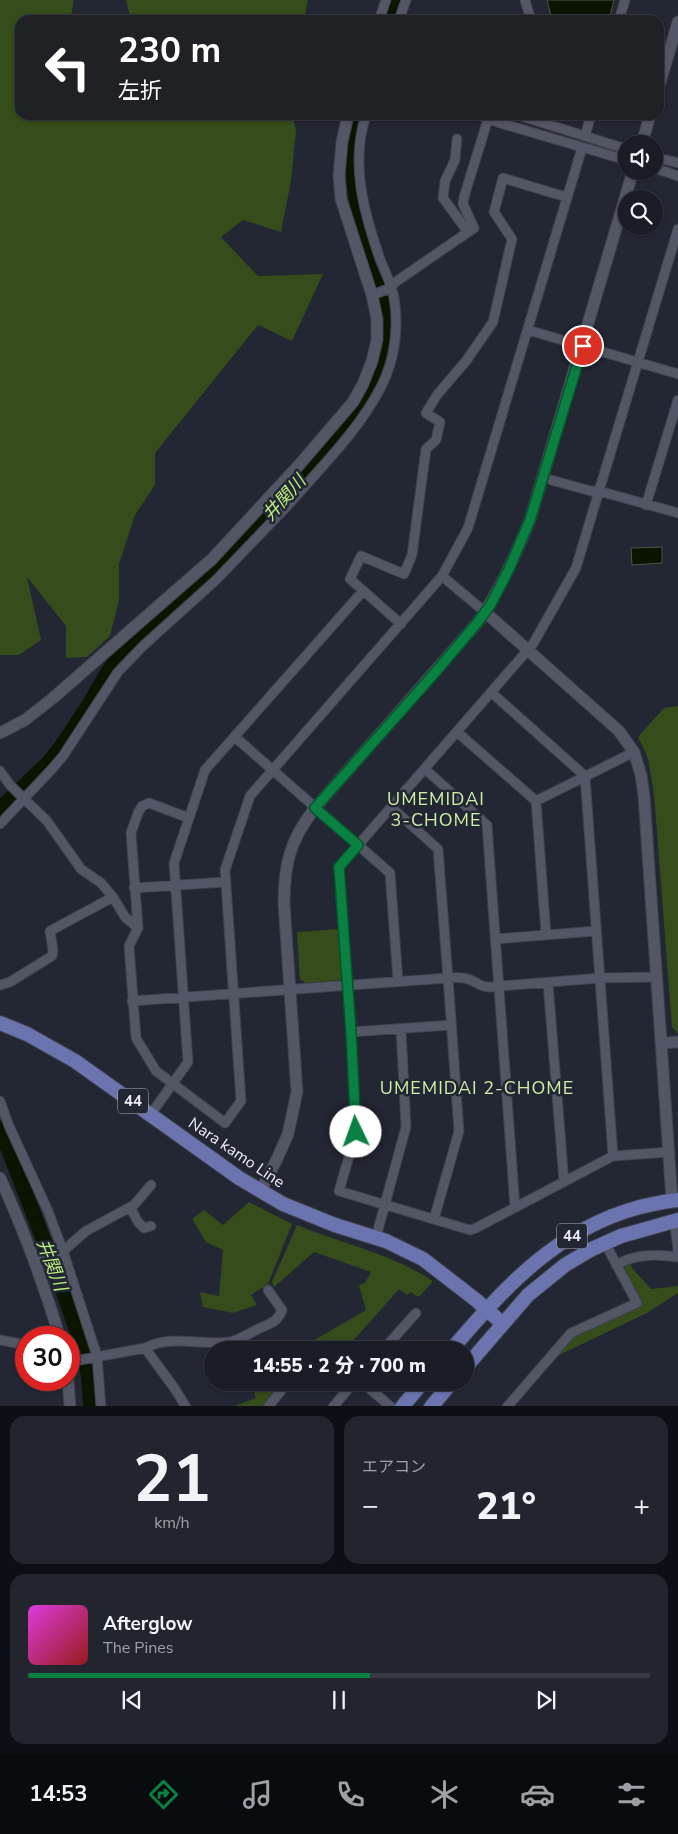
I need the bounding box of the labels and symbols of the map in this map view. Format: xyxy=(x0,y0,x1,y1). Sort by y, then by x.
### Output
pin xyxy=(562,325,604,367)
water label: 井関川 xyxy=(257,468,312,526)
district label: UMEMIDAI 3-CHOME xyxy=(387,787,485,832)
district label: UMEMIDAI 2-CHOME xyxy=(380,1076,574,1100)
road number: 44 xyxy=(118,1088,148,1114)
position arrow xyxy=(329,1105,381,1157)
street label: Nara kamo Line xyxy=(184,1112,289,1193)
road number: 44 xyxy=(557,1224,587,1248)
water label: 井関川 xyxy=(31,1235,74,1296)
speed limit sign: 30 xyxy=(15,1326,80,1391)

